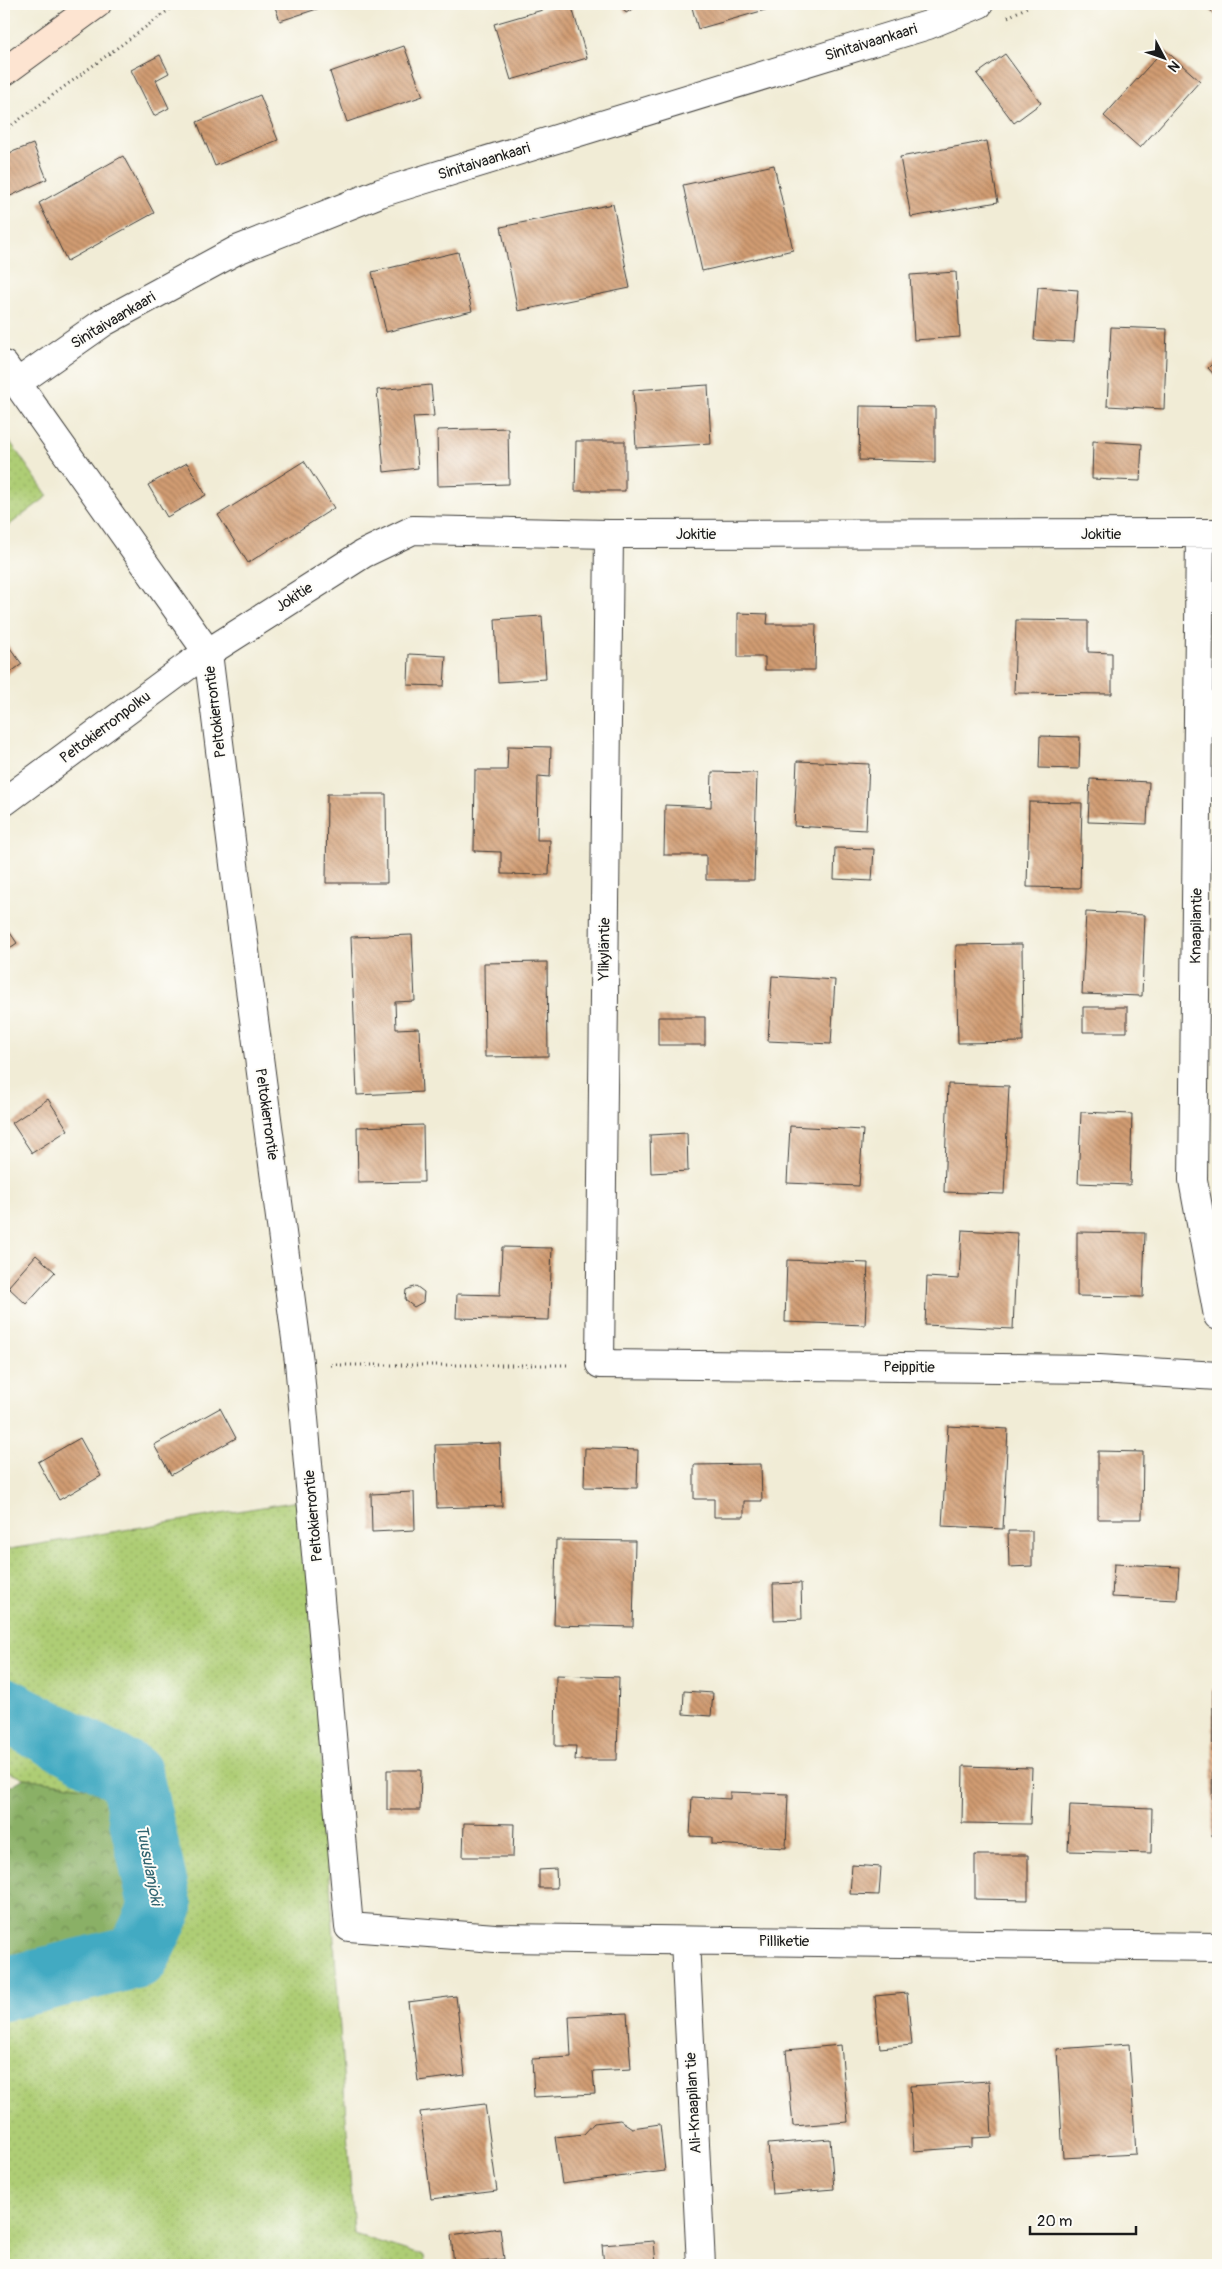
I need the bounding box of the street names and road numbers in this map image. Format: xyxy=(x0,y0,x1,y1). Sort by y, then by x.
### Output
street label: Sinitaivaankaari xyxy=(823,19,920,66)
street label: Sinitaivaankaari xyxy=(436,138,533,185)
street label: Sinitaivaankaari xyxy=(67,288,159,353)
street label: Jokitie xyxy=(676,525,717,544)
street label: Jokitie xyxy=(1081,525,1122,544)
street label: Jokitie xyxy=(272,578,317,616)
street label: Peltokierrontie xyxy=(200,664,231,759)
street label: Peltokierronpolku xyxy=(56,687,155,768)
street label: Knaapilantie xyxy=(1186,887,1207,964)
street label: Ylikyläntie xyxy=(594,917,615,982)
street label: Peltokierrontie xyxy=(251,1067,282,1162)
street label: Peippitie xyxy=(883,1358,935,1377)
street label: Peltokierrontie xyxy=(300,1468,327,1563)
street label: Pilliketie xyxy=(759,1932,810,1951)
street label: Ali-Knaapilan tie xyxy=(681,2051,706,2154)

